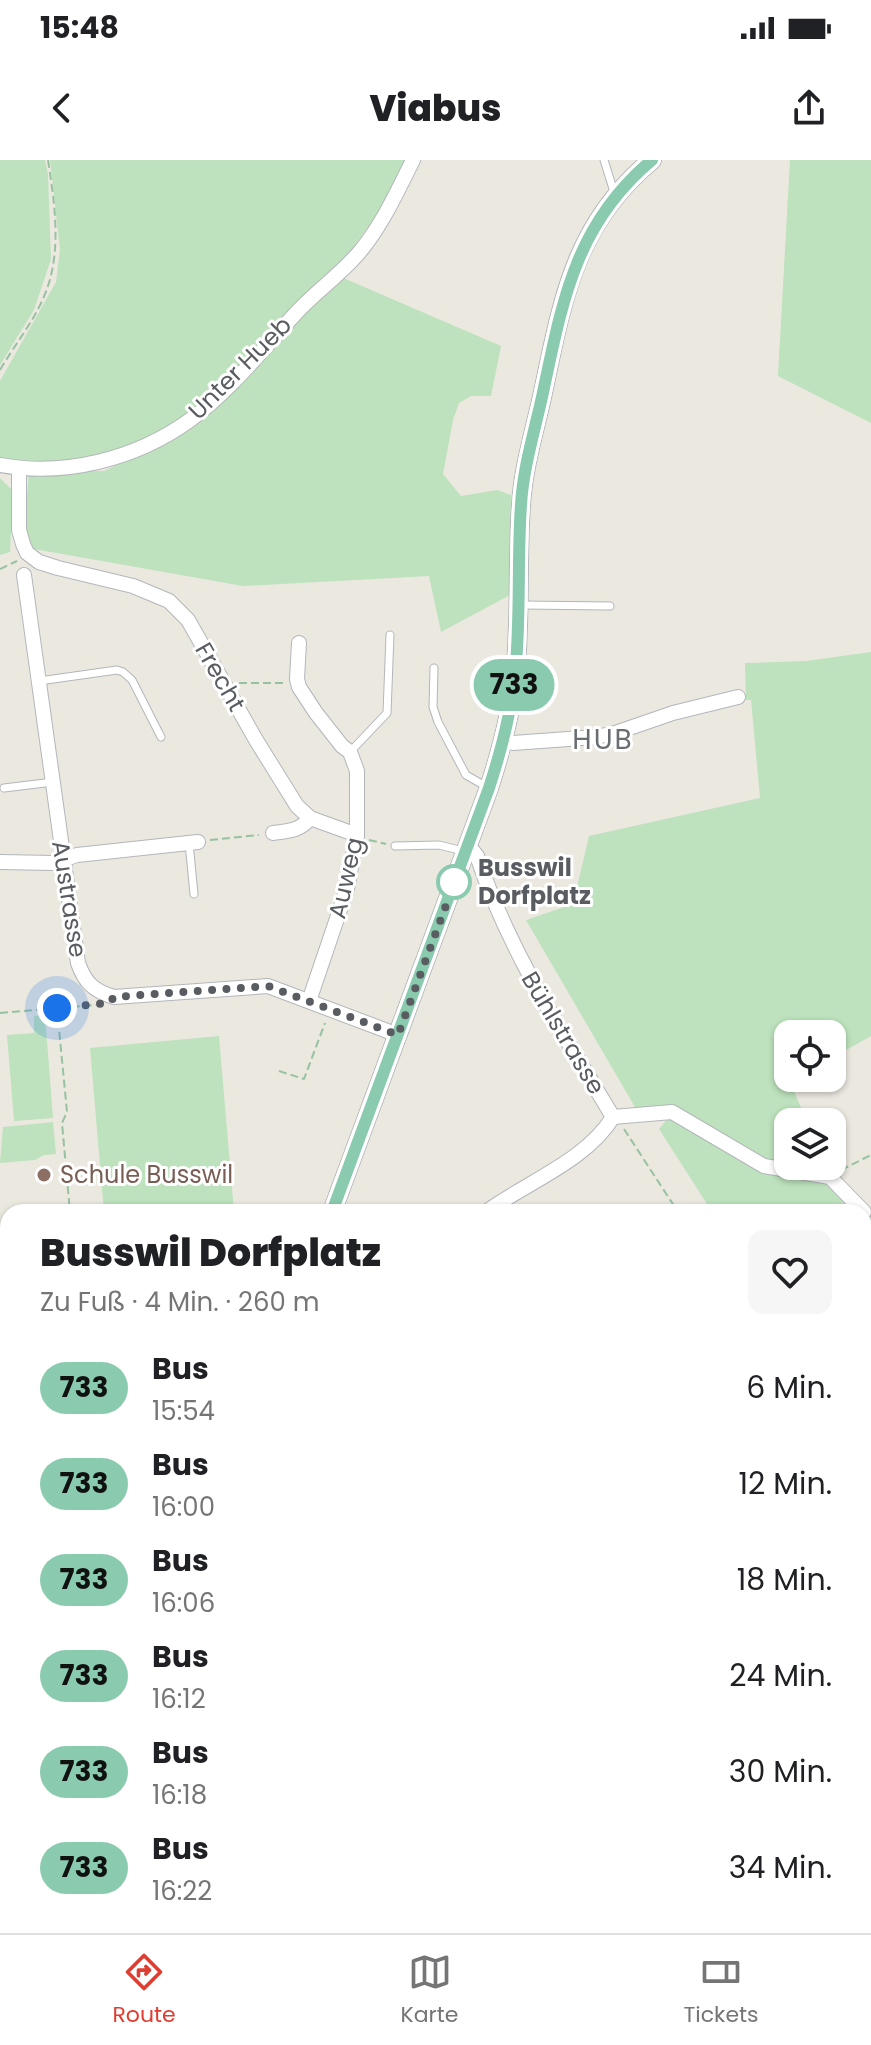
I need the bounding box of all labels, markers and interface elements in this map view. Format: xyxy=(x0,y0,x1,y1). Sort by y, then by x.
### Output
text: 15:48 xyxy=(40,6,119,49)
text: Viabus xyxy=(369,83,502,134)
icon: back xyxy=(40,86,84,130)
icon: share xyxy=(787,86,831,130)
street label: Unter Hueb xyxy=(181,309,299,427)
street label: Frecht xyxy=(187,636,253,717)
line badge: 733 xyxy=(468,659,560,711)
text: 733 xyxy=(490,665,538,704)
district label: HUB xyxy=(572,720,634,759)
street label: Auweg xyxy=(320,834,371,922)
street label: Austrasse xyxy=(44,838,95,960)
place label: Busswil Dorfplatz xyxy=(478,851,591,912)
marker: Busswil Dorfplatz xyxy=(437,865,471,899)
street label: Bühlstrasse xyxy=(514,965,613,1100)
your location xyxy=(37,988,77,1028)
map controls xyxy=(774,1020,846,1180)
button: locate xyxy=(774,1020,846,1092)
button: layers xyxy=(774,1108,846,1180)
place label: Schule Busswil xyxy=(60,1158,233,1191)
marker: Schule Busswil xyxy=(35,1166,53,1184)
text: Busswil Dorfplatz xyxy=(40,1226,381,1279)
button: heart xyxy=(748,1230,832,1314)
text: Zu Fuß · 4 Min. · 260 m xyxy=(40,1284,320,1320)
text: Bus xyxy=(152,1347,209,1390)
text: 6 Min. xyxy=(746,1366,832,1409)
text: 733 xyxy=(60,1368,108,1407)
text: 15:54 xyxy=(152,1393,215,1429)
text: Bus xyxy=(152,1443,209,1486)
text: 12 Min. xyxy=(738,1462,832,1505)
text: 733 xyxy=(60,1464,108,1503)
text: 16:00 xyxy=(152,1489,215,1525)
text: Bus xyxy=(152,1539,209,1582)
text: 18 Min. xyxy=(737,1558,832,1601)
text: 733 xyxy=(60,1560,108,1599)
text: 16:06 xyxy=(152,1585,215,1621)
text: Bus xyxy=(152,1635,209,1678)
text: 24 Min. xyxy=(729,1654,832,1697)
text: 733 xyxy=(60,1656,108,1695)
text: 16:12 xyxy=(152,1681,206,1717)
text: Bus xyxy=(152,1731,209,1774)
text: 30 Min. xyxy=(729,1750,832,1793)
text: 733 xyxy=(60,1752,108,1791)
text: 16:18 xyxy=(152,1777,207,1813)
text: Bus xyxy=(152,1827,209,1870)
text: 34 Min. xyxy=(729,1846,832,1889)
text: 733 xyxy=(60,1848,108,1887)
text: 16:22 xyxy=(152,1873,212,1909)
tab: Route xyxy=(112,1950,176,2031)
tab: Karte xyxy=(401,1950,458,2031)
tab: Tickets xyxy=(683,1950,759,2031)

